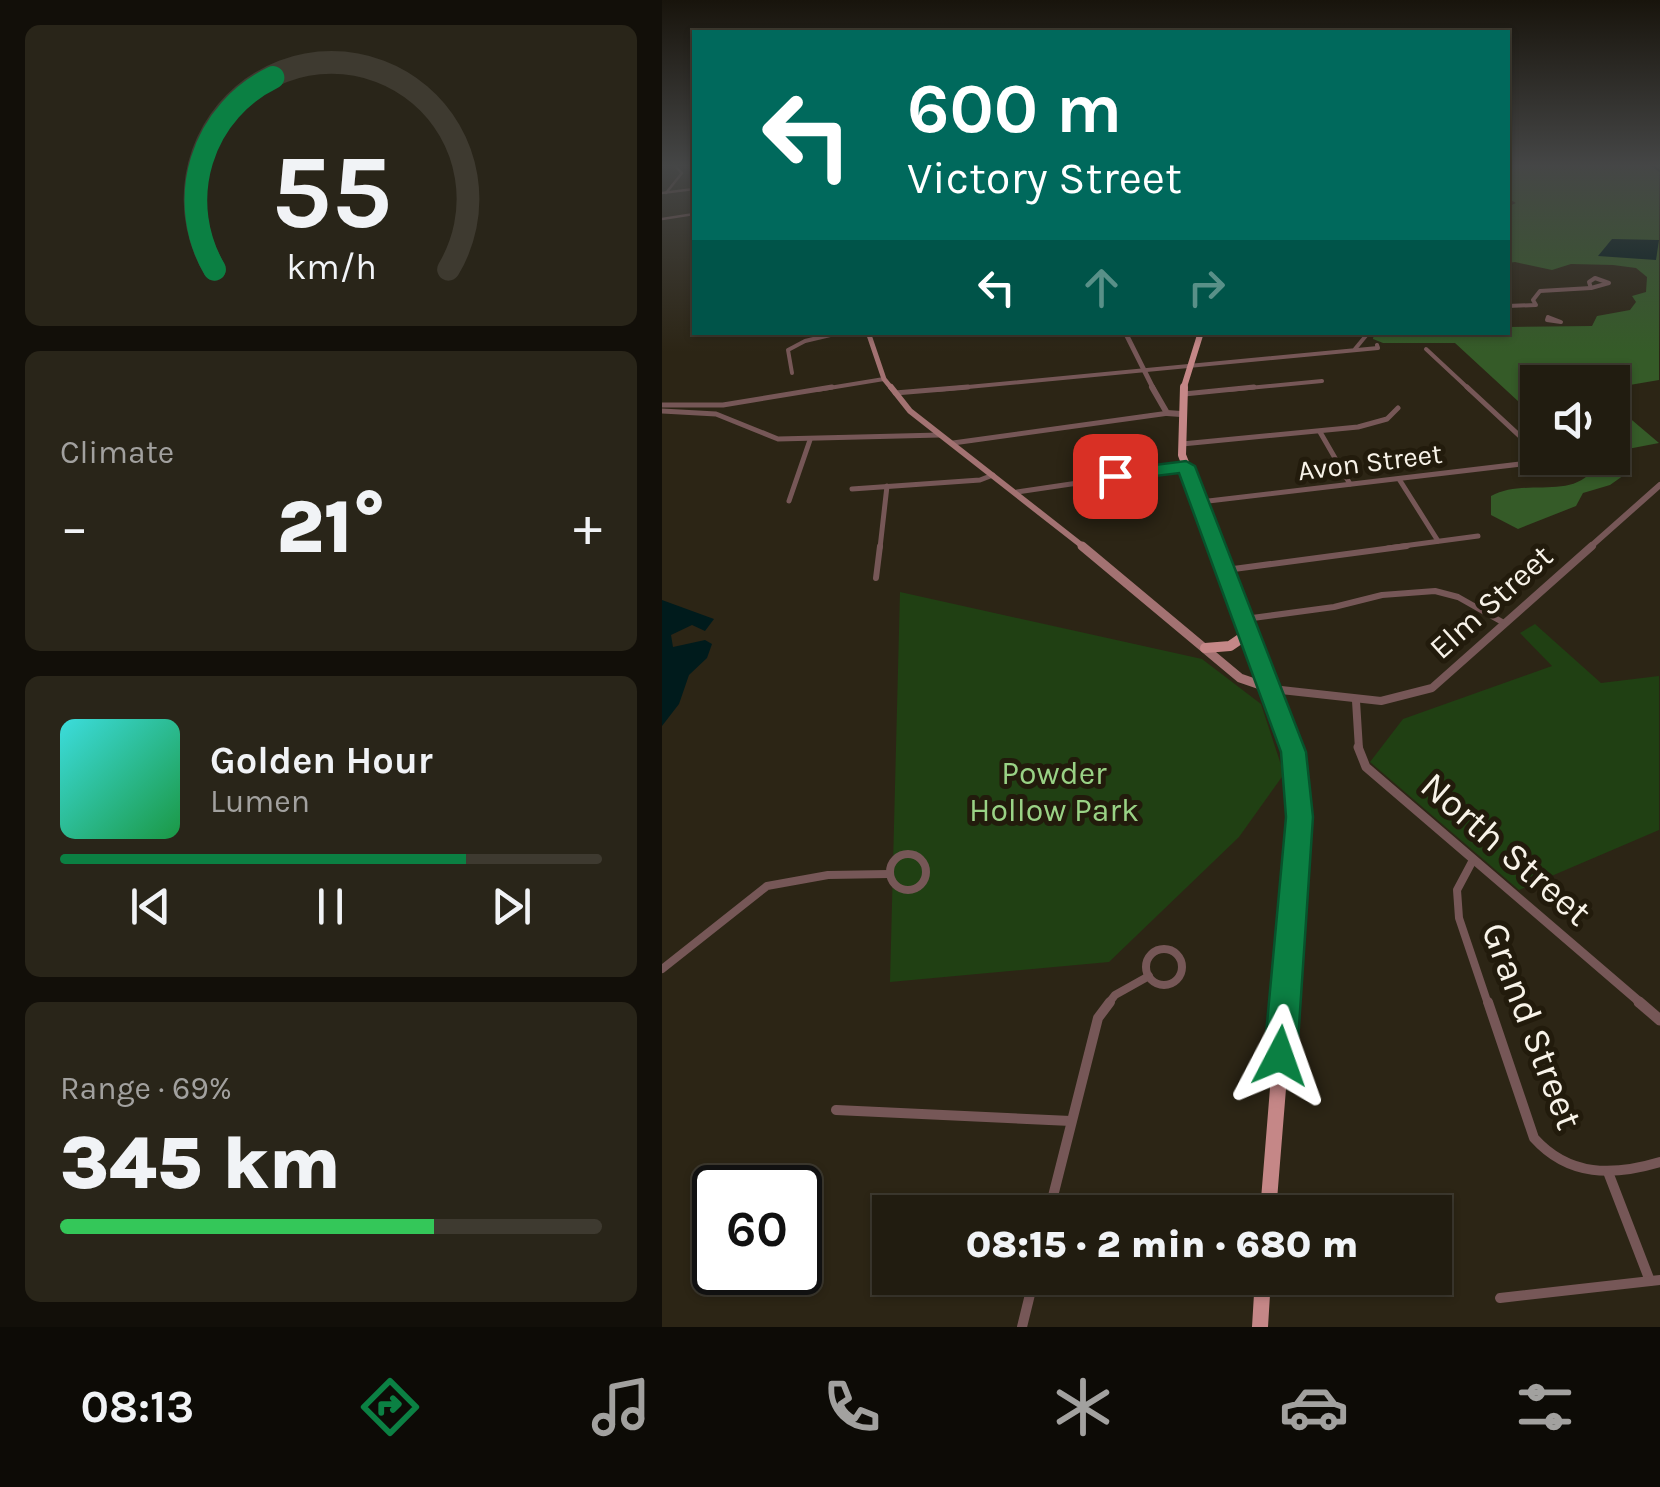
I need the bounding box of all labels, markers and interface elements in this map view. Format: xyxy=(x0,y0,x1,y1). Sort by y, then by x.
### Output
text: 600 m xyxy=(907,68,1122,150)
icon: left xyxy=(742,70,872,200)
text: 55 xyxy=(270,132,392,253)
text: Victory Street xyxy=(907,152,1182,204)
text: km/h xyxy=(286,246,376,288)
icon: left xyxy=(969,260,1024,315)
icon: ahead xyxy=(1074,260,1129,315)
icon: right xyxy=(1179,260,1234,315)
map controls xyxy=(1520,365,1630,475)
button: sound xyxy=(1520,365,1630,475)
text: Climate xyxy=(60,434,174,471)
pin xyxy=(1073,434,1158,519)
street label: Avon Street xyxy=(1296,437,1444,487)
icon: arrive xyxy=(1088,449,1143,504)
text: 21° xyxy=(276,483,386,571)
text: − xyxy=(60,495,89,559)
text: + xyxy=(573,495,602,559)
street label: Elm Street xyxy=(1422,537,1560,667)
text: Golden Hour xyxy=(210,738,433,783)
park label: Powder Hollow Park xyxy=(969,755,1139,829)
street label: North Street xyxy=(1412,763,1600,935)
text: Lumen xyxy=(210,783,310,820)
icon: previous xyxy=(123,879,178,934)
icon: pause xyxy=(303,879,358,934)
icon: next xyxy=(484,879,539,934)
street label: Grand Street xyxy=(1472,916,1592,1136)
position arrow xyxy=(1228,1004,1332,1108)
text: Range · 69% xyxy=(60,1070,232,1107)
text: 345 km xyxy=(60,1119,341,1207)
speed limit sign: 60 xyxy=(692,1165,822,1295)
text: 08:15 · 2 min · 680 m xyxy=(966,1222,1358,1267)
icon: directions xyxy=(355,1372,425,1442)
icon: music xyxy=(586,1372,656,1442)
icon: phone xyxy=(817,1372,887,1442)
icon: climate xyxy=(1048,1372,1118,1442)
icon: car xyxy=(1279,1372,1349,1442)
icon: filters xyxy=(1510,1372,1580,1442)
text: 08:13 xyxy=(80,1381,194,1433)

